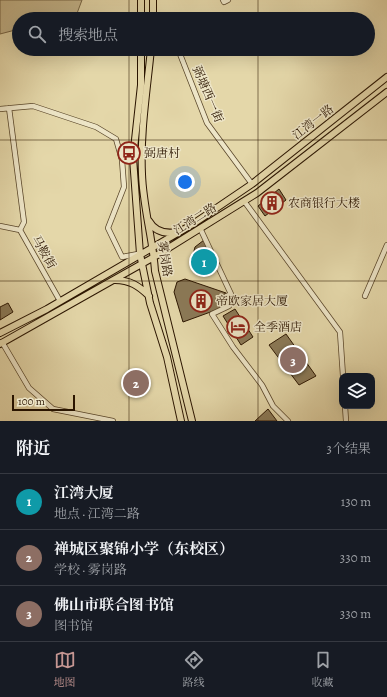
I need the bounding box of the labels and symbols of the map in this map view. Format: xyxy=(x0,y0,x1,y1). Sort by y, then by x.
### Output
street label: 弼塘西一街 xyxy=(189,63,227,126)
street label: 江湾一路 xyxy=(289,101,337,143)
bus stop icon: 弼唐村 xyxy=(116,140,142,166)
place label: 弼唐村 xyxy=(144,145,180,161)
your location xyxy=(175,172,195,192)
building icon: 农商银行大楼 xyxy=(259,190,285,216)
place label: 农商银行大楼 xyxy=(288,195,360,211)
street label: 江湾二路 xyxy=(170,199,220,239)
street label: 马鞍街 xyxy=(28,232,60,272)
street label: 雾岗路 xyxy=(154,240,176,278)
pin: 1 xyxy=(191,247,217,277)
building icon: 帝欧家居大厦 xyxy=(188,288,214,314)
place label: 帝欧家居大厦 xyxy=(216,293,288,309)
hotel icon: 全季酒店 xyxy=(225,314,251,340)
place label: 全季酒店 xyxy=(254,319,302,335)
pin: 3 xyxy=(280,345,306,375)
pin: 2 xyxy=(123,368,149,398)
scale bar xyxy=(12,393,75,412)

